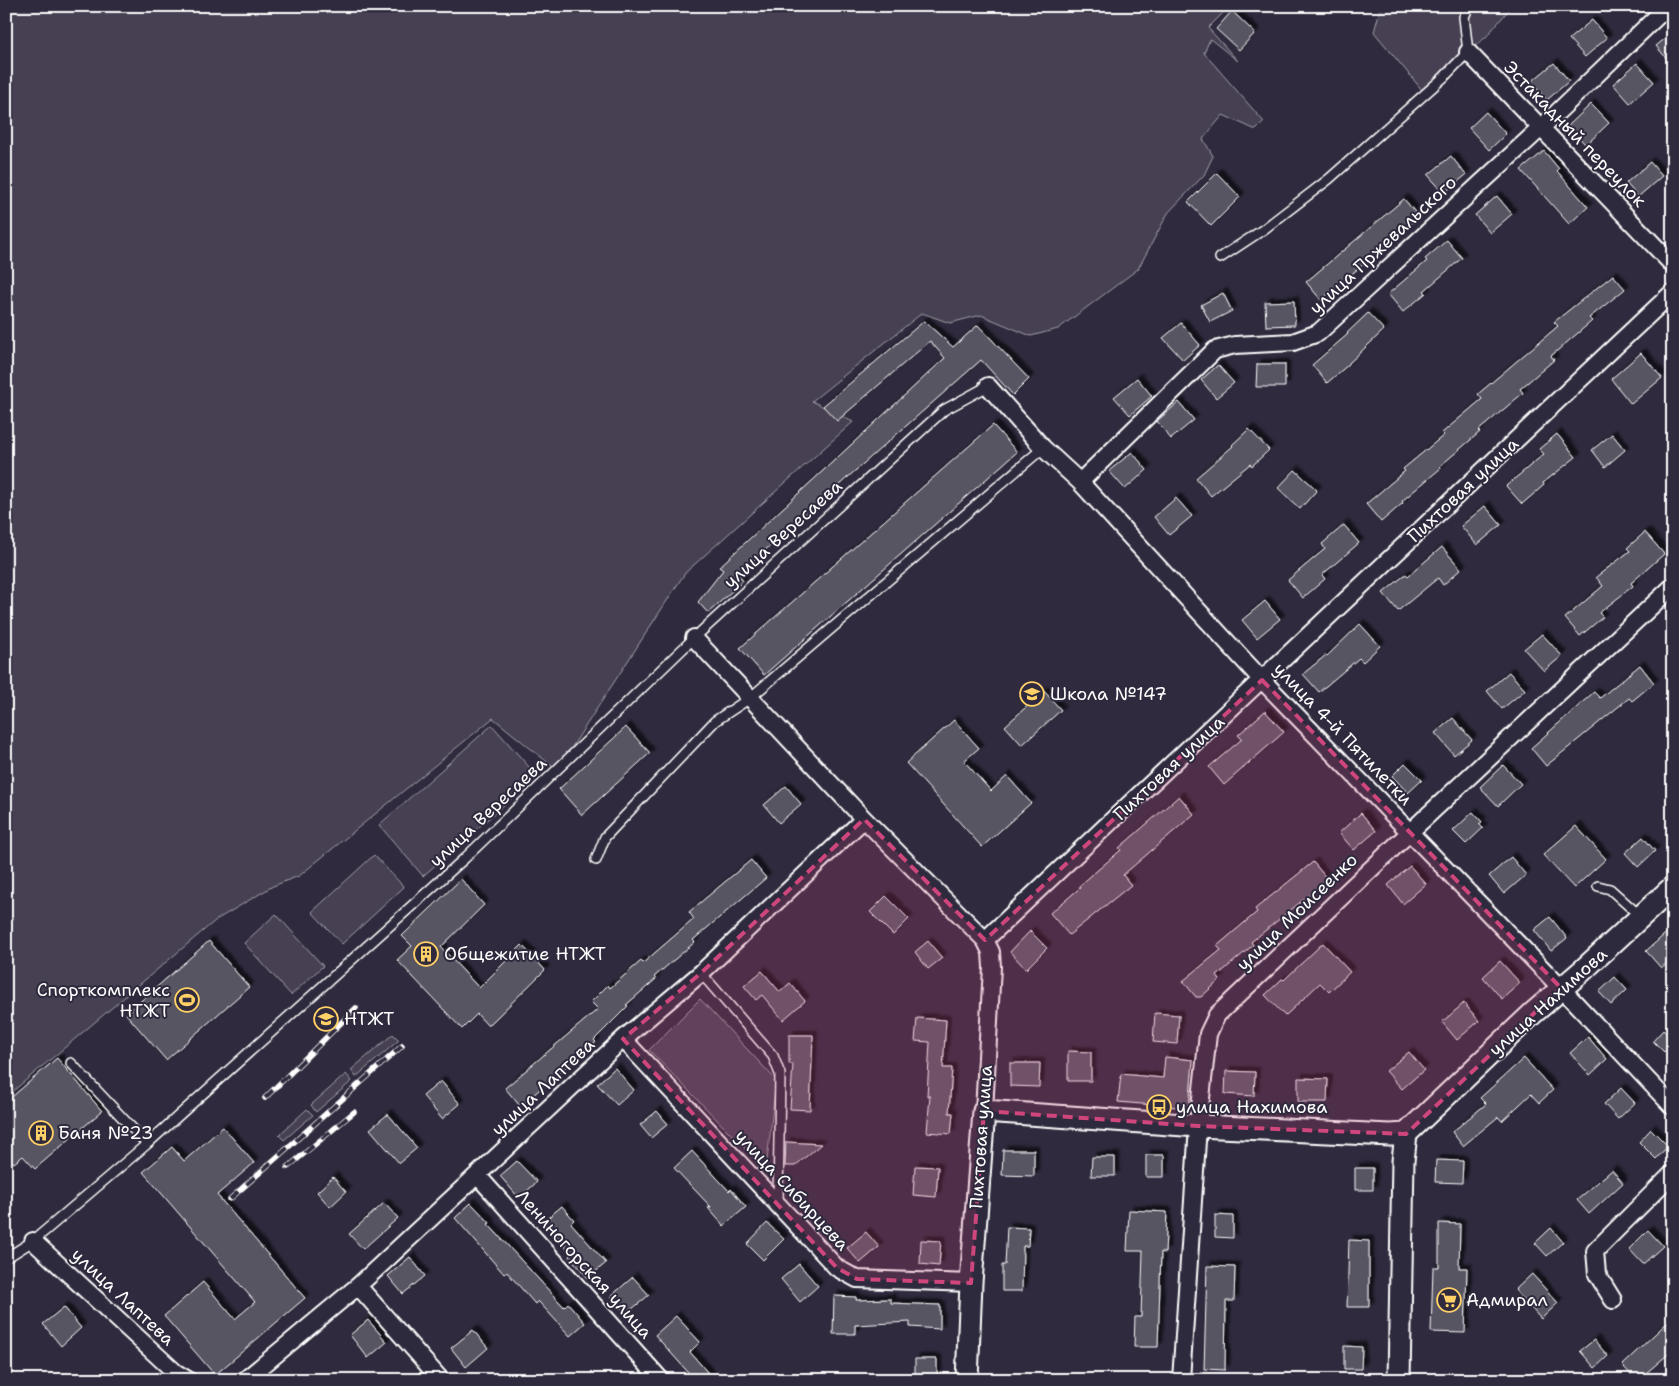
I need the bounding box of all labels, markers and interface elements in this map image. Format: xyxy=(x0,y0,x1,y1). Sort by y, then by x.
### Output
street label: Эстакадный переулок xyxy=(1499,56,1652,213)
street label: улица Пржевальского xyxy=(1304,170,1462,320)
street label: Пихтовая улица xyxy=(1402,432,1524,548)
street label: улица Вересаева xyxy=(719,474,847,594)
street label: улица 4-й Пятилетки xyxy=(1268,657,1418,811)
school or university icon: Школа №147 xyxy=(1019,681,1045,707)
place label: Школа №147 xyxy=(1050,682,1167,706)
street label: Пихтовая улица xyxy=(1108,710,1230,826)
street label: улица Вересаева xyxy=(424,751,552,873)
street label: улица Моисеенко xyxy=(1231,848,1363,976)
building icon: Общежитие НТЖТ xyxy=(413,941,439,967)
place label: Общежитие НТЖТ xyxy=(444,942,606,966)
street label: улица Нахимова xyxy=(1484,942,1612,1062)
place label: Спорткомплекс НТЖТ xyxy=(37,978,170,1023)
sports icon: Спорткомплекс НТЖТ xyxy=(174,987,200,1013)
school or university icon: НТЖТ xyxy=(313,1006,339,1032)
place label: НТЖТ xyxy=(344,1007,394,1031)
street label: улица Лаптева xyxy=(486,1033,600,1141)
street label: Пихтовая улица xyxy=(964,1064,998,1210)
bus stop icon: улица Нахимова xyxy=(1146,1094,1172,1120)
place label: улица Нахимова xyxy=(1176,1095,1327,1119)
building icon: Баня №23 xyxy=(28,1120,54,1146)
place label: Баня №23 xyxy=(58,1121,153,1145)
street label: улица Сибирцева xyxy=(730,1124,854,1256)
street label: Лениногорская улица xyxy=(510,1184,658,1344)
street label: улица Лаптева xyxy=(66,1243,180,1351)
supermarket icon: Адмирал xyxy=(1436,1287,1462,1313)
place label: Адмирал xyxy=(1466,1288,1548,1312)

